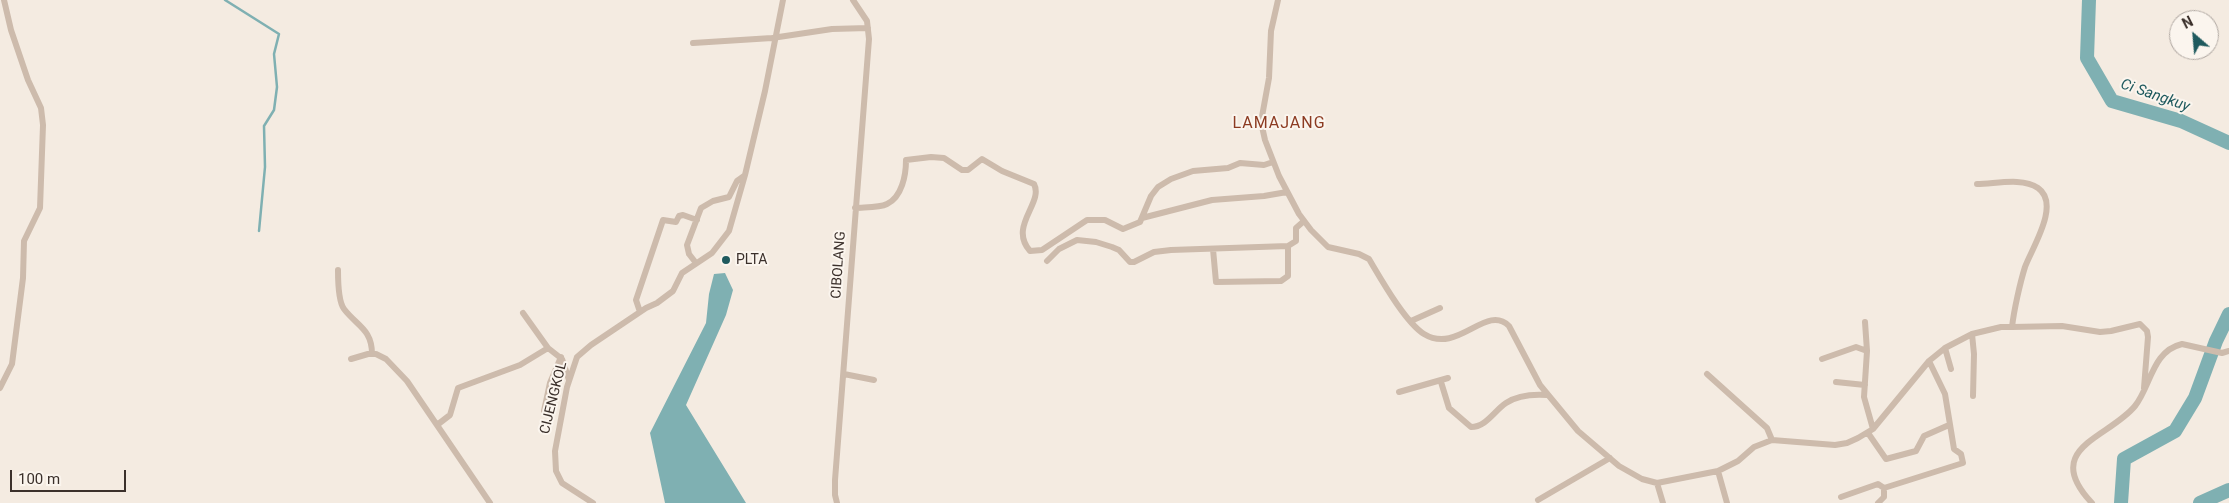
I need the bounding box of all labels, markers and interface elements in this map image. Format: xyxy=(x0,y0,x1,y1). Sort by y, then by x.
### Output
north arrow xyxy=(2169,10,2219,60)
text: N xyxy=(2180,13,2196,32)
water label: Ci Sangkuy xyxy=(2118,76,2192,116)
district label: LAMAJANG xyxy=(1231,114,1327,134)
street label: CIBOLANG xyxy=(828,231,850,299)
place label: PLTA xyxy=(736,252,767,268)
marker: PLTA xyxy=(720,254,732,266)
street label: CIJENGKOL xyxy=(537,360,571,436)
scale bar xyxy=(12,460,129,492)
text: 100 m xyxy=(18,470,60,488)

